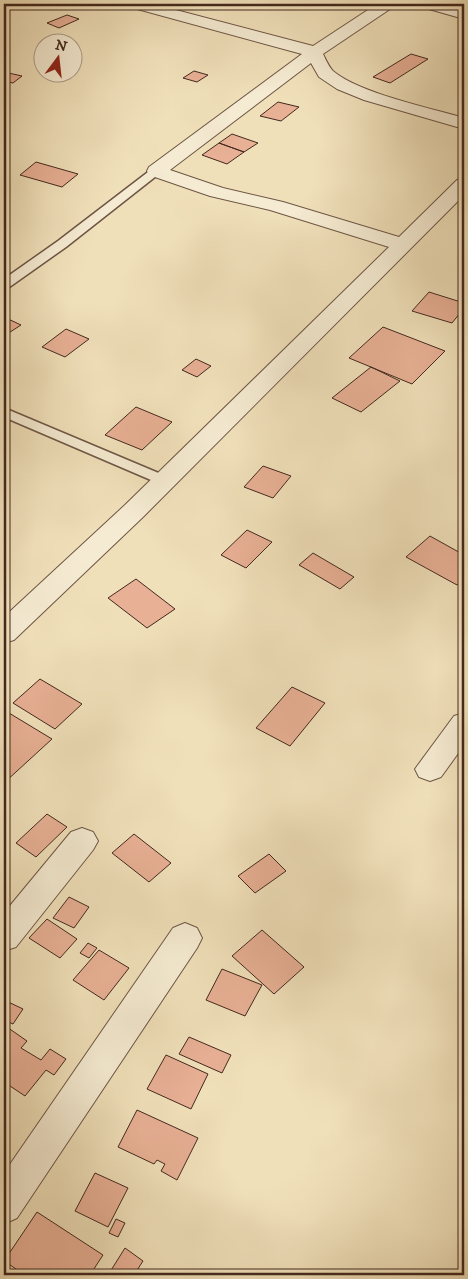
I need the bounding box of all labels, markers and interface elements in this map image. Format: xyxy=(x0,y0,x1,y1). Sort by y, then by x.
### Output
north arrow xyxy=(32,32,82,82)
text: N xyxy=(53,36,69,57)

